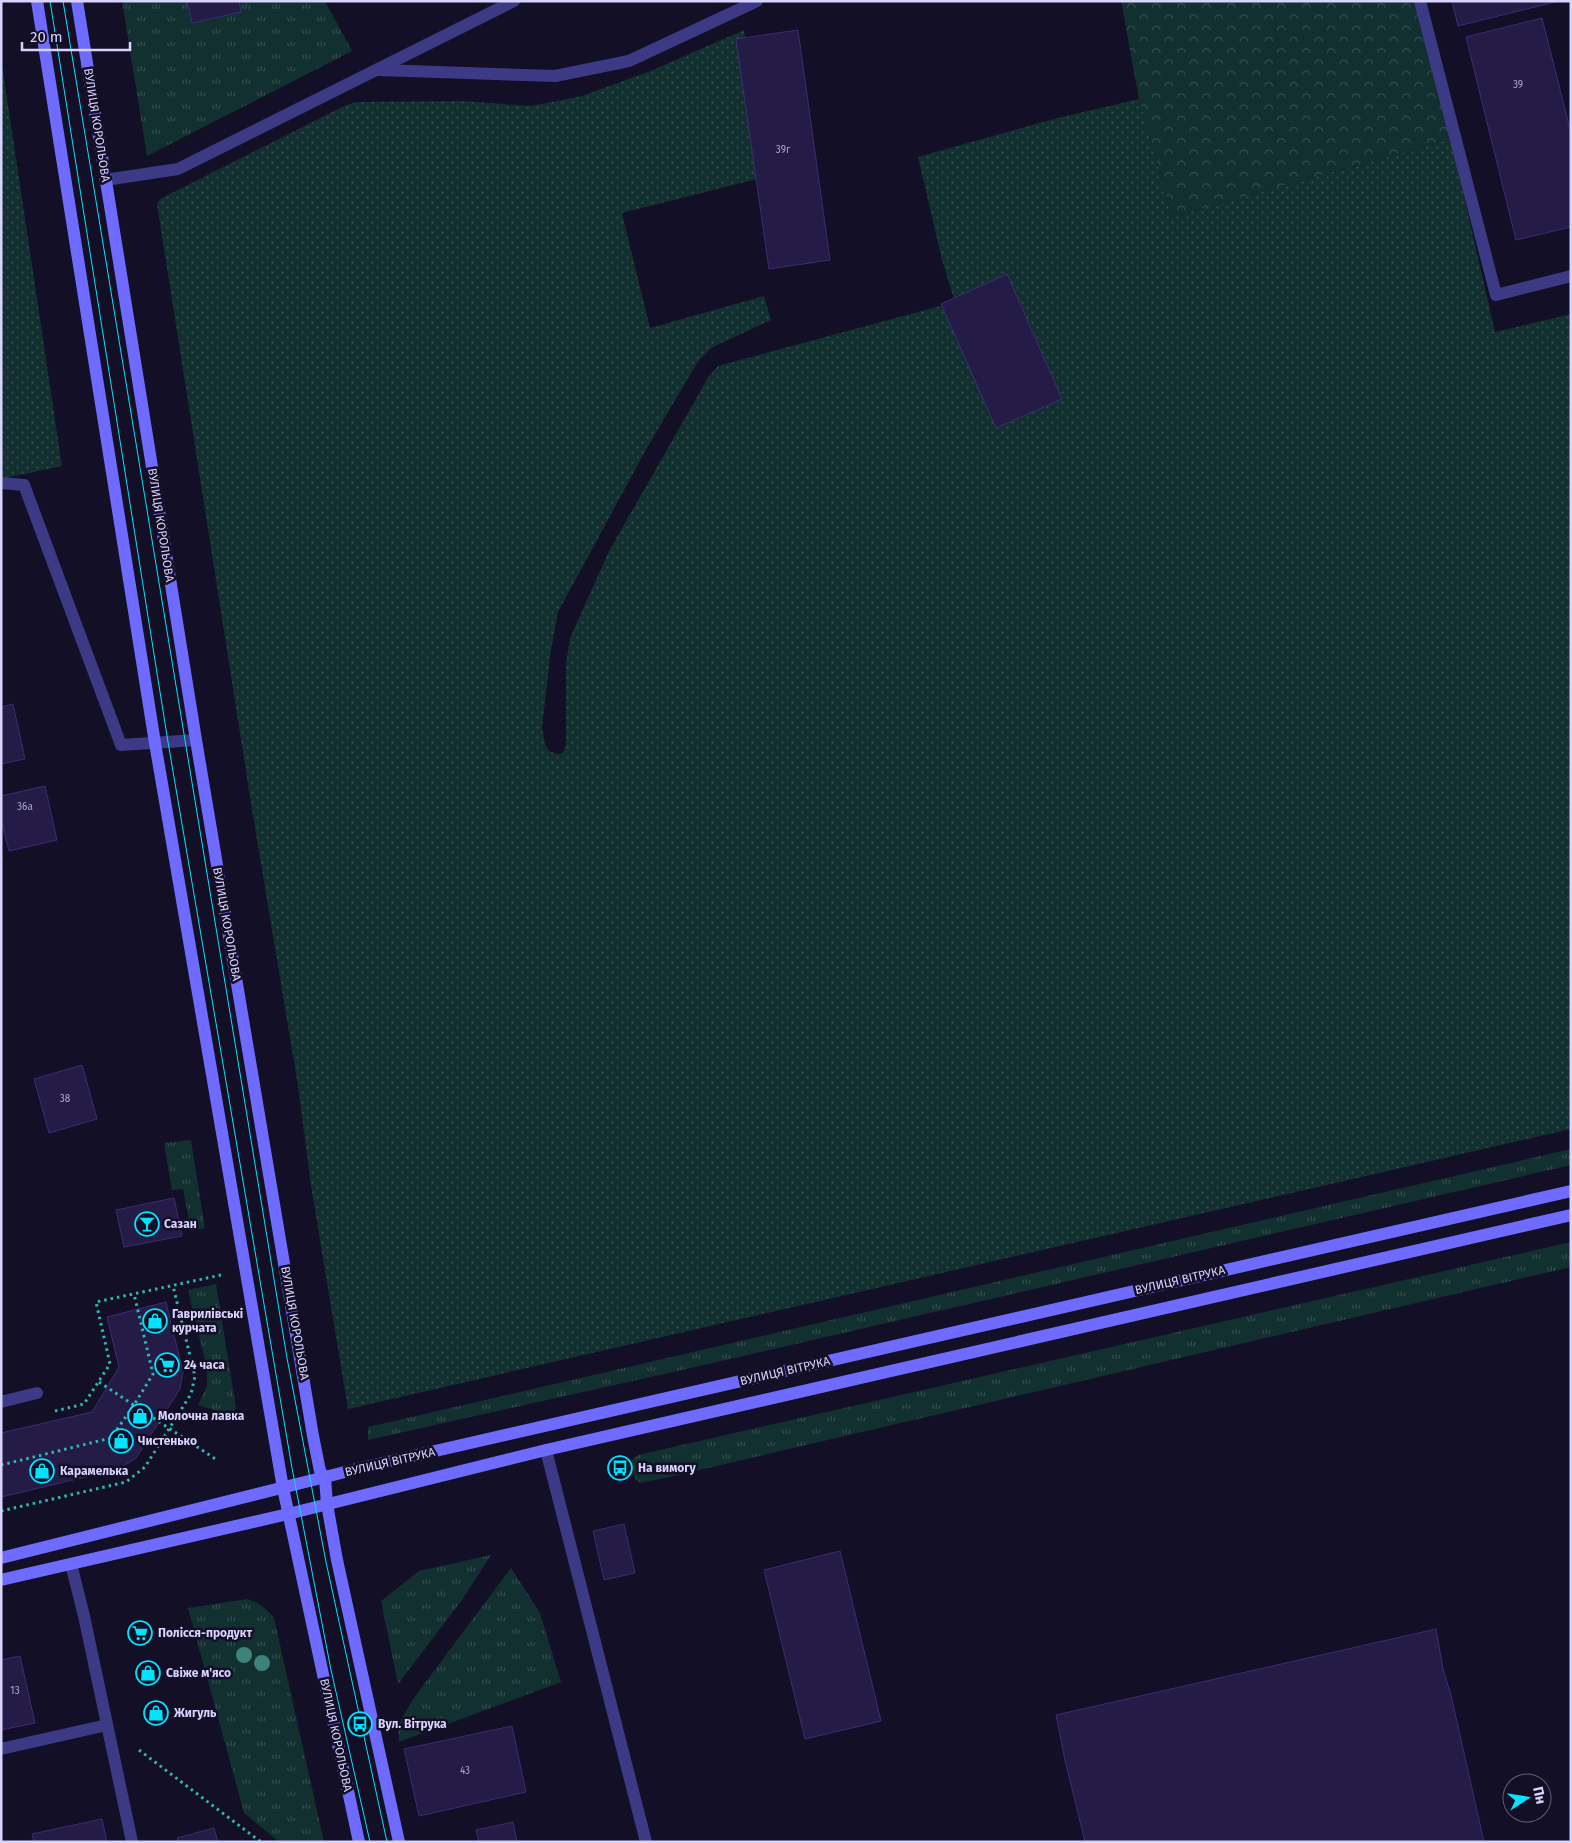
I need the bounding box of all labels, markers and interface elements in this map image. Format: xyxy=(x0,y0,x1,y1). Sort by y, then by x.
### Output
scale bar xyxy=(22,20,130,52)
text: 20 m xyxy=(30,28,63,46)
street label: ВУЛИЦЯ КОРОЛЬОВА xyxy=(81,67,113,183)
house number: 39 xyxy=(1513,79,1523,91)
house number: 39г xyxy=(776,144,791,156)
street label: ВУЛИЦЯ КОРОЛЬОВА xyxy=(145,467,177,583)
house number: 36а xyxy=(17,801,33,813)
street label: ВУЛИЦЯ КОРОЛЬОВА xyxy=(210,866,244,982)
house number: 38 xyxy=(60,1093,71,1105)
bar icon: Сазан xyxy=(134,1211,160,1237)
place label: Сазан xyxy=(164,1217,197,1231)
street label: ВУЛИЦЯ ВІТРУКА xyxy=(1134,1263,1226,1297)
street label: ВУЛИЦЯ КОРОЛЬОВА xyxy=(278,1265,312,1381)
place label: Гаврилівські курчата xyxy=(172,1307,243,1335)
shop icon: Гаврилівські курчата xyxy=(142,1308,168,1334)
supermarket icon: 24 часа xyxy=(154,1352,180,1378)
street label: ВУЛИЦЯ ВІТРУКА xyxy=(739,1354,831,1388)
place label: 24 часа xyxy=(184,1358,225,1372)
shop icon: Молочна лавка xyxy=(127,1403,153,1429)
place label: Молочна лавка xyxy=(158,1409,245,1423)
shop icon: Чистенько xyxy=(108,1428,134,1454)
place label: Чистенько xyxy=(138,1434,197,1448)
street label: ВУЛИЦЯ ВІТРУКА xyxy=(344,1445,436,1479)
bus stop icon: На вимогу xyxy=(607,1455,633,1481)
shop icon: Карамелька xyxy=(29,1458,55,1484)
place label: На вимогу xyxy=(638,1461,696,1475)
place label: Карамелька xyxy=(60,1464,129,1478)
supermarket icon: Полісся-продукт xyxy=(127,1620,153,1646)
place label: Полісся-продукт xyxy=(158,1626,252,1640)
shop icon: Свіже м'ясо xyxy=(135,1660,161,1686)
place label: Свіже м'ясо xyxy=(166,1666,231,1680)
street label: ВУЛИЦЯ КОРОЛЬОВА xyxy=(317,1677,355,1793)
house number: 13 xyxy=(10,1685,20,1697)
shop icon: Жигуль xyxy=(143,1700,169,1726)
place label: Жигуль xyxy=(173,1706,217,1720)
bus stop icon: Вул. Вітрука xyxy=(347,1711,373,1737)
place label: Вул. Вітрука xyxy=(378,1717,447,1731)
house number: 43 xyxy=(460,1765,470,1777)
north arrow xyxy=(1502,1773,1552,1823)
text: Пн xyxy=(1529,1785,1549,1806)

